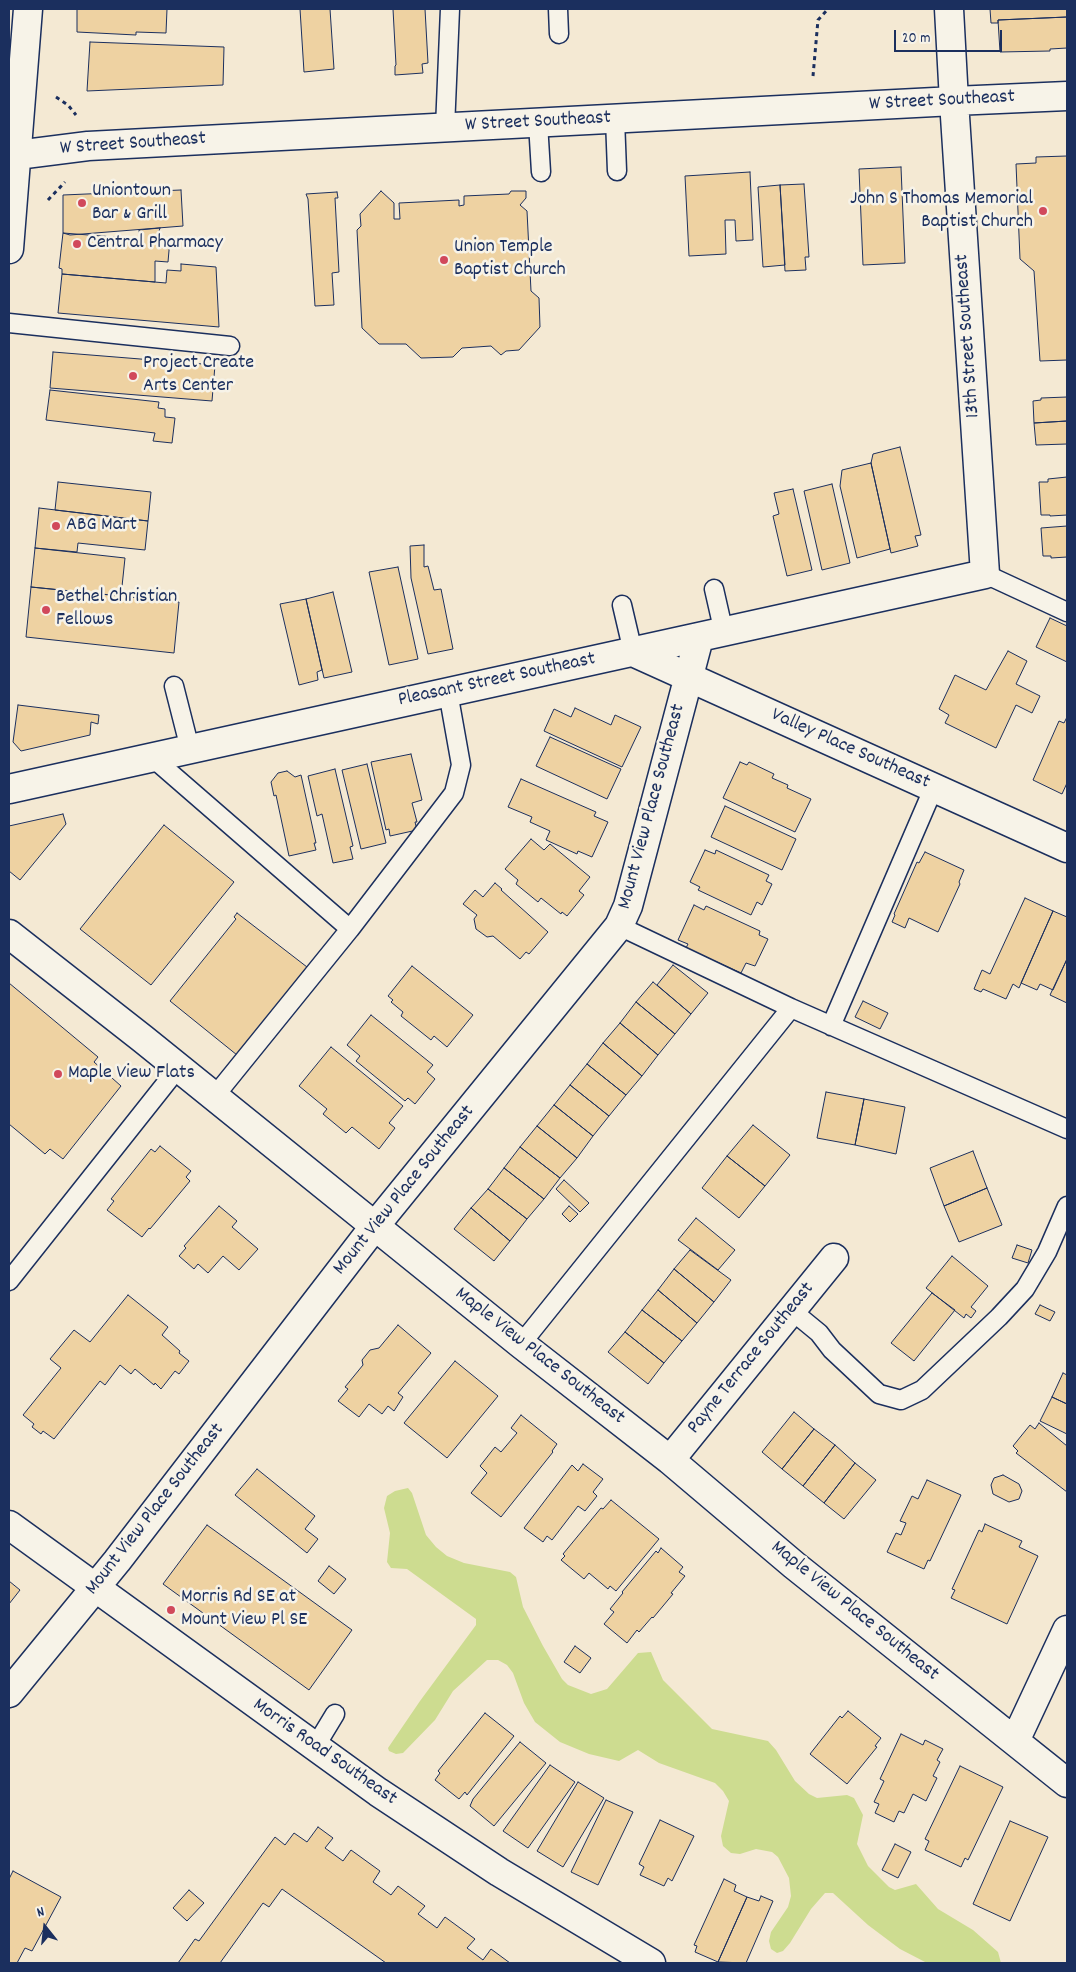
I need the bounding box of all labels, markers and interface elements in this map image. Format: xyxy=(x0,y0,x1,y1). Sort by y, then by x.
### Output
scale bar xyxy=(896,20,1004,52)
text: 20 m xyxy=(902,28,930,50)
street label: W Street Southeast xyxy=(868,86,1016,118)
street label: W Street Southeast xyxy=(464,107,612,139)
street label: W Street Southeast xyxy=(59,128,207,162)
place label: Uniontown Bar & Grill xyxy=(92,180,171,227)
place label: John S Thomas Memorial Baptist Church xyxy=(850,188,1033,235)
marker: Uniontown Bar & Grill xyxy=(76,197,88,209)
marker: John S Thomas Memorial Baptist Church xyxy=(1037,205,1049,217)
place label: Central Pharmacy xyxy=(87,232,223,256)
place label: Union Temple Baptist Church xyxy=(454,236,566,283)
marker: Central Pharmacy xyxy=(71,238,83,250)
street label: 13th Street Southeast xyxy=(951,253,987,419)
marker: Union Temple Baptist Church xyxy=(438,254,450,266)
place label: Project Create Arts Center xyxy=(143,352,254,399)
marker: Project Create Arts Center xyxy=(127,370,139,382)
place label: ABG Mart xyxy=(66,514,137,538)
marker: ABG Mart xyxy=(50,520,62,532)
place label: Bethel Christian Fellows xyxy=(56,586,177,633)
marker: Bethel Christian Fellows xyxy=(40,604,52,616)
street label: Pleasant Street Southeast xyxy=(396,648,598,714)
street label: Mount View Place Southeast xyxy=(614,702,692,912)
street label: Valley Place Southeast xyxy=(767,704,933,796)
place label: Maple View Flats xyxy=(68,1062,195,1086)
marker: Maple View Flats xyxy=(52,1068,64,1080)
street label: Mount View Place Southeast xyxy=(329,1101,481,1281)
street label: Payne Terrace Southeast xyxy=(683,1278,821,1440)
street label: Maple View Place Southeast xyxy=(449,1283,629,1431)
street label: Mount View Place Southeast xyxy=(81,1419,231,1601)
street label: Maple View Place Southeast xyxy=(765,1537,943,1687)
place label: Morris Rd SE at Mount View Pl SE xyxy=(181,1586,307,1633)
marker: Morris Rd SE at Mount View Pl SE xyxy=(165,1604,177,1616)
street label: Morris Road Southeast xyxy=(247,1694,401,1812)
north arrow xyxy=(20,1902,70,1952)
text: N xyxy=(35,1902,47,1923)

